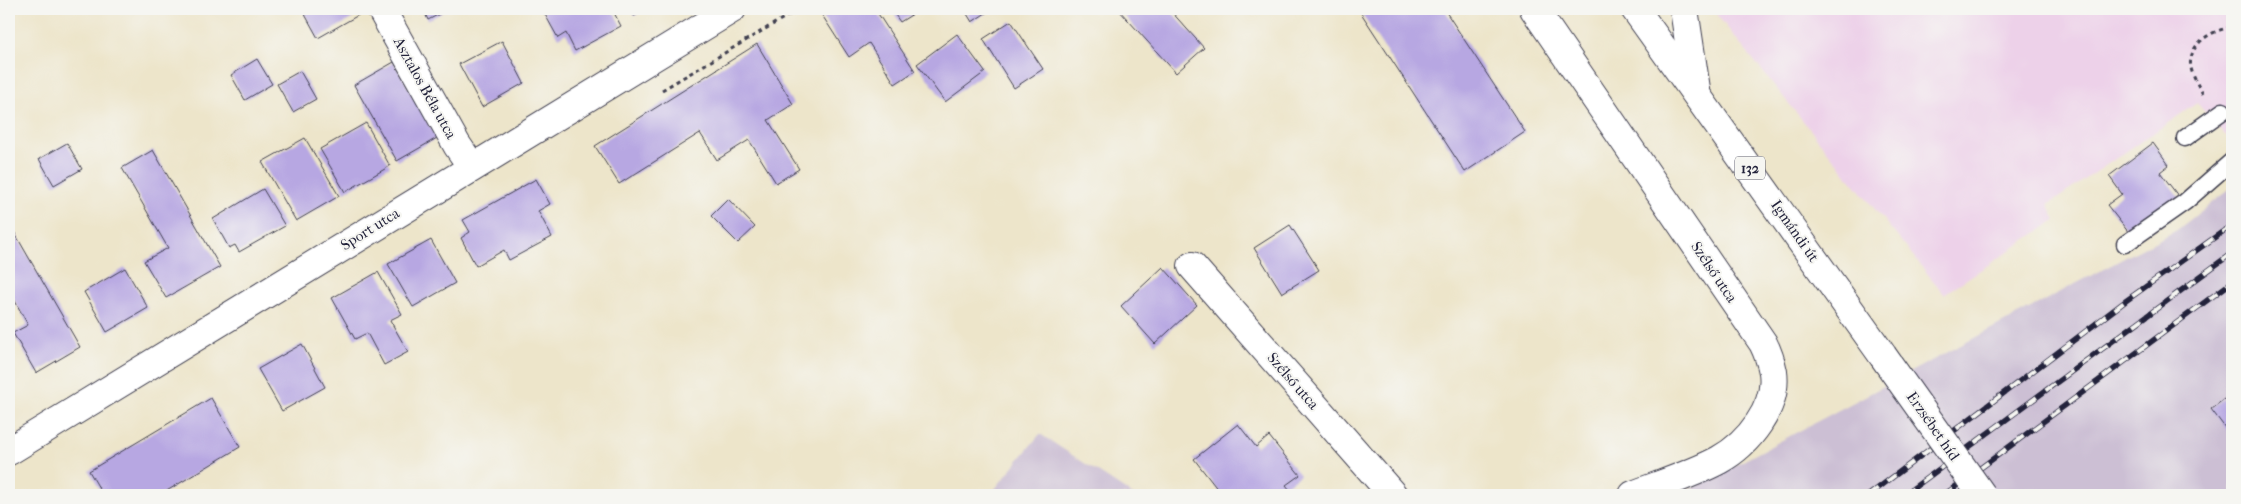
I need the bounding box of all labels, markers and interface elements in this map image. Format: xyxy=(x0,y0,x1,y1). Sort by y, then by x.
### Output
street label: Asztalos Béla utca xyxy=(389,33,461,143)
road number: 132 xyxy=(1735,156,1765,180)
street label: Igmándi út xyxy=(1767,197,1823,266)
street label: Sport utca xyxy=(337,203,404,254)
street label: Szélső utca xyxy=(1687,238,1742,307)
street label: Szélső utca xyxy=(1263,349,1323,414)
street label: Erzsébet híd xyxy=(1903,388,1964,465)

